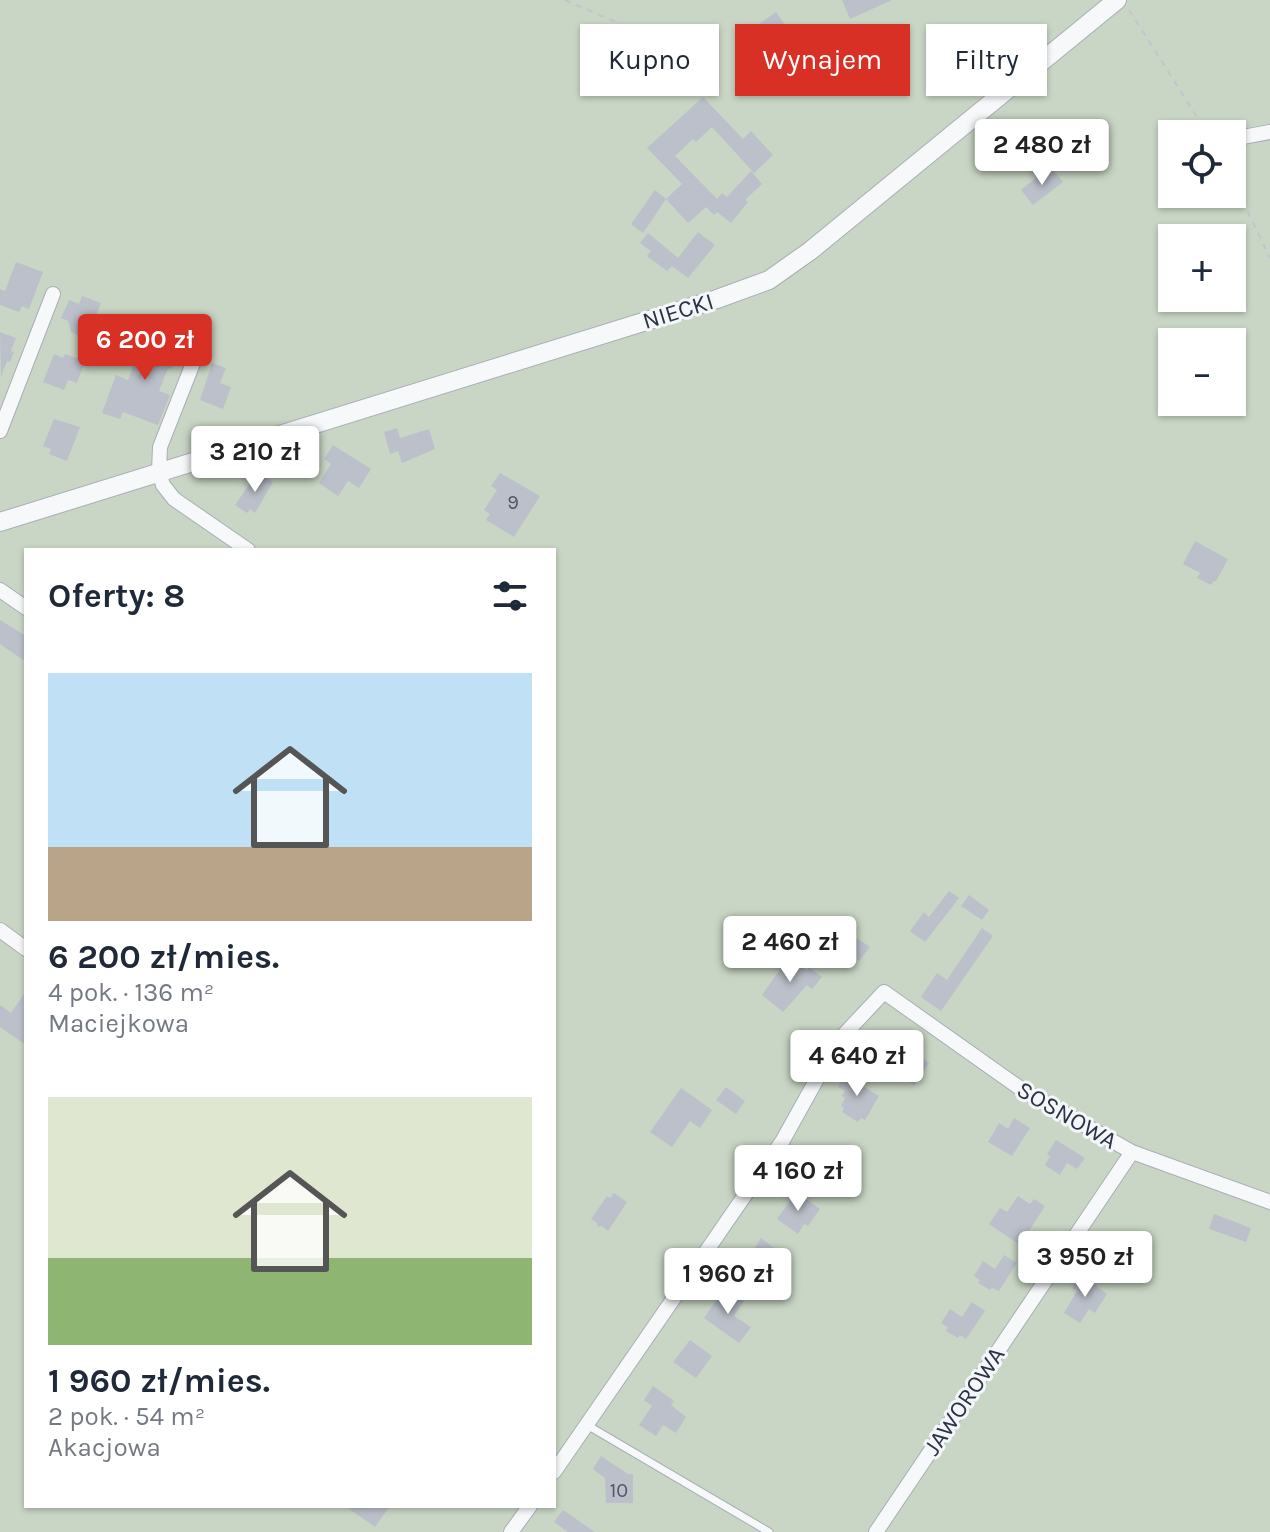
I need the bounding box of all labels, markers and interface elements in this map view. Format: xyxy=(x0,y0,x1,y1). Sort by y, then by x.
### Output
chip: Kupno xyxy=(580,24,719,96)
chip: Wynajem xyxy=(735,24,910,96)
chip: Filtry xyxy=(926,24,1047,96)
pin: 2 480 zł xyxy=(959,119,1125,187)
map controls xyxy=(1158,120,1246,416)
button: locate xyxy=(1158,120,1246,208)
text: 2 480 zł xyxy=(993,129,1091,160)
button: + xyxy=(1158,224,1246,312)
street label: NIECKI xyxy=(639,287,717,335)
pin: 6 200 zł xyxy=(62,314,228,382)
text: 6 200 zł xyxy=(96,324,194,355)
button: − xyxy=(1158,328,1246,416)
pin: 3 210 zł xyxy=(172,426,338,494)
text: 3 210 zł xyxy=(209,436,301,467)
house number: 9 xyxy=(507,491,519,514)
icon: filters xyxy=(488,574,532,618)
text: Oferty: 8 xyxy=(48,576,185,616)
icon: home xyxy=(218,725,362,869)
pin: 2 460 zł xyxy=(707,916,873,984)
text: 2 460 zł xyxy=(741,926,839,957)
text: 6 200 zł/mies. xyxy=(48,937,279,977)
text: 4 pok. · 136 m² xyxy=(48,977,214,1008)
text: Maciejkowa xyxy=(48,1008,189,1039)
pin: 4 640 zł xyxy=(774,1030,940,1098)
text: 4 640 zł xyxy=(808,1040,906,1071)
street label: SOSNOWA xyxy=(1012,1075,1122,1155)
pin: 4 160 zł xyxy=(715,1145,881,1213)
icon: home xyxy=(218,1149,362,1293)
text: 4 160 zł xyxy=(753,1155,843,1186)
pin: 3 950 zł xyxy=(1002,1231,1168,1299)
text: 3 950 zł xyxy=(1036,1241,1134,1272)
pin: 1 960 zł xyxy=(645,1248,811,1316)
text: 1 960 zł xyxy=(682,1258,774,1289)
street label: JAWOROWA xyxy=(918,1341,1011,1460)
text: 1 960 zł/mies. xyxy=(48,1361,270,1401)
text: 2 pok. · 54 m² xyxy=(48,1401,205,1432)
text: Akacjowa xyxy=(48,1432,161,1463)
house number: 10 xyxy=(610,1479,628,1502)

